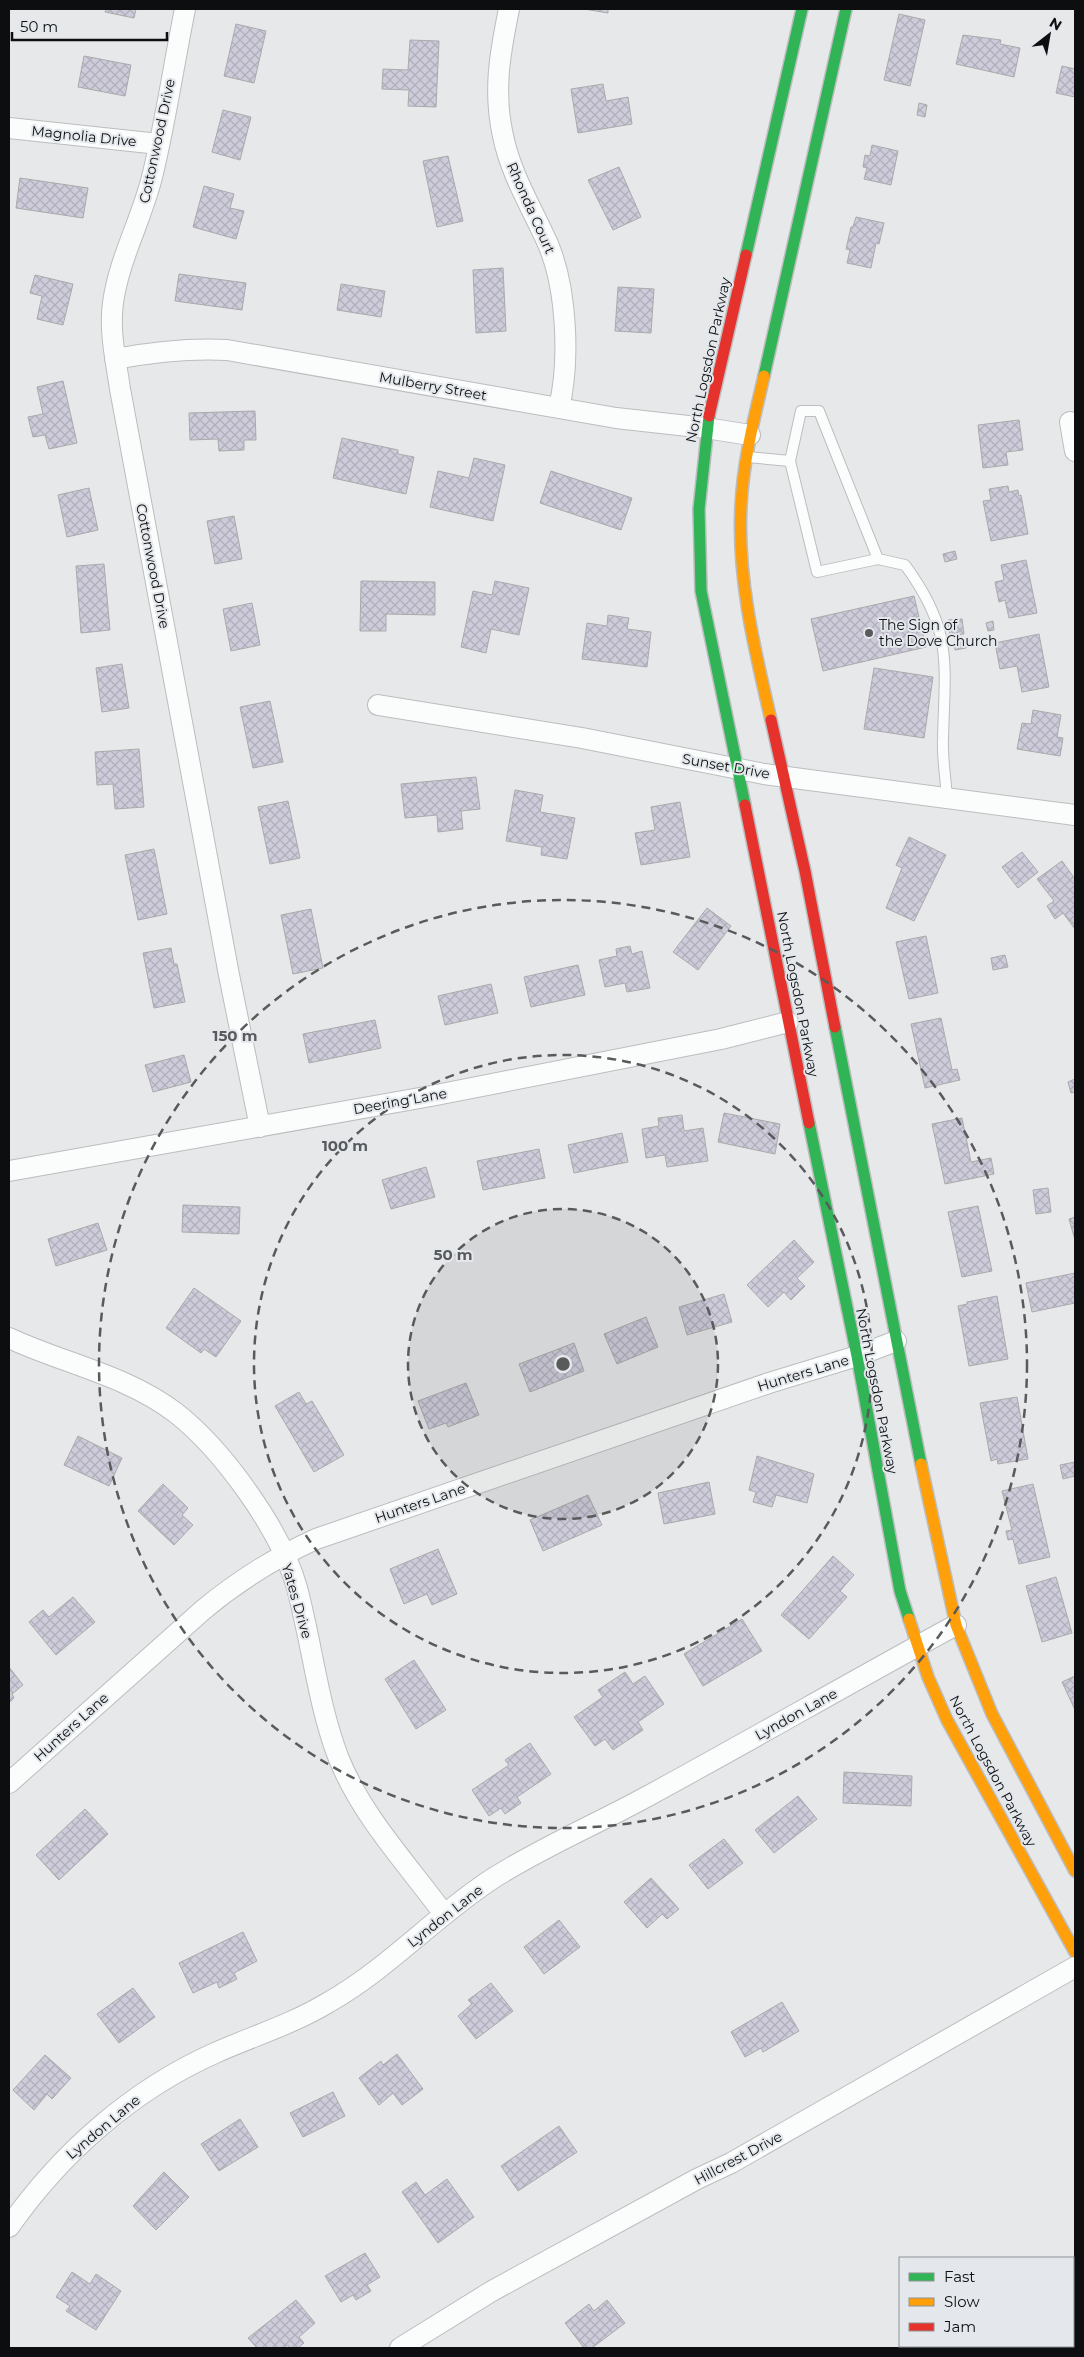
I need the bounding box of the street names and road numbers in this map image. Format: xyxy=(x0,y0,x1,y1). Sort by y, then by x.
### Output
street label: Cottonwood Drive xyxy=(135,77,179,205)
street label: Magnolia Drive xyxy=(31,122,137,150)
street label: Rhonda Court xyxy=(503,159,559,257)
street label: North Logsdon Parkway xyxy=(682,275,734,444)
street label: Mulberry Street xyxy=(378,368,489,404)
street label: Cottonwood Drive xyxy=(132,502,174,630)
street label: Sunset Drive xyxy=(681,749,771,783)
street label: North Logsdon Parkway xyxy=(773,909,823,1079)
street label: Deering Lane xyxy=(352,1084,448,1118)
street label: North Logsdon Parkway xyxy=(852,1306,902,1476)
street label: Hunters Lane xyxy=(755,1351,851,1395)
street label: Hunters Lane xyxy=(372,1479,468,1527)
street label: Yates Drive xyxy=(278,1561,316,1641)
street label: Lyndon Lane xyxy=(752,1684,840,1744)
street label: Hunters Lane xyxy=(30,1689,112,1765)
street label: North Logsdon Parkway xyxy=(945,1692,1041,1850)
street label: Lyndon Lane xyxy=(404,1881,486,1951)
street label: Lyndon Lane xyxy=(62,2091,144,2163)
street label: Hillcrest Drive xyxy=(691,2127,785,2189)

